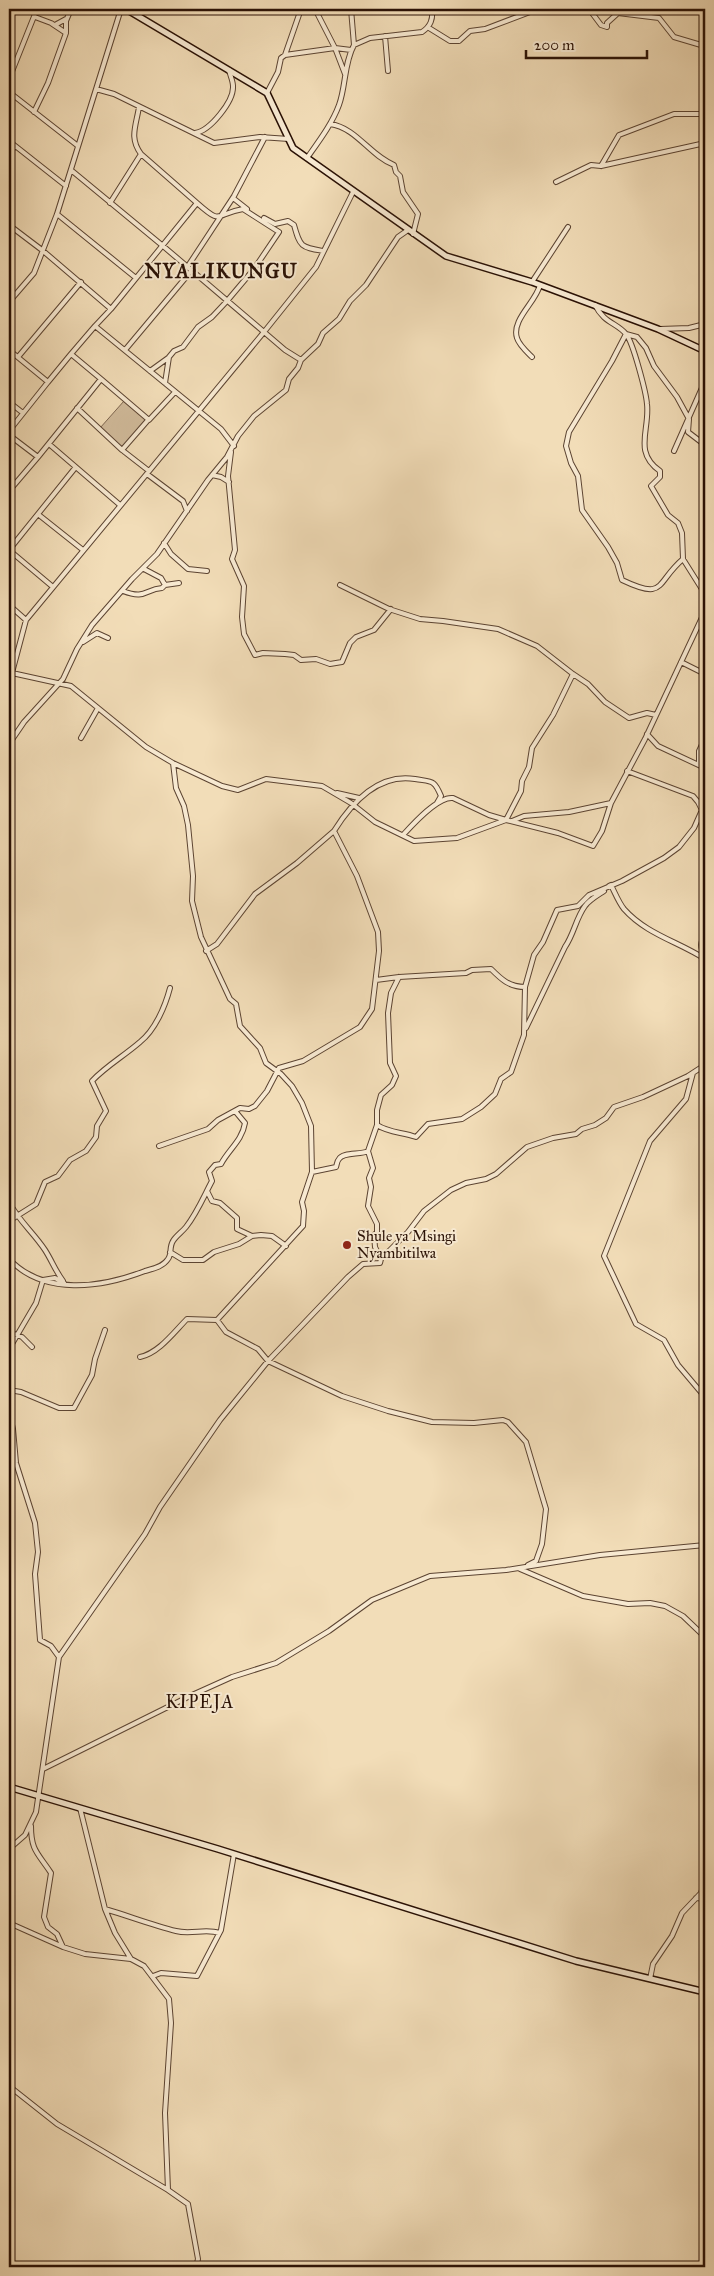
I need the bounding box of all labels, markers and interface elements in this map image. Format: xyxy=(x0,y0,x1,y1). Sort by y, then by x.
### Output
scale bar xyxy=(526,28,648,60)
text: 200 m xyxy=(534,36,575,54)
district label: NYALIKUNGU xyxy=(145,259,298,283)
place label: Shule ya Msingi Nyambitilwa xyxy=(357,1227,456,1262)
marker: Shule ya Msingi Nyambitilwa xyxy=(341,1239,353,1251)
district label: KIPEJA xyxy=(166,1691,234,1714)

